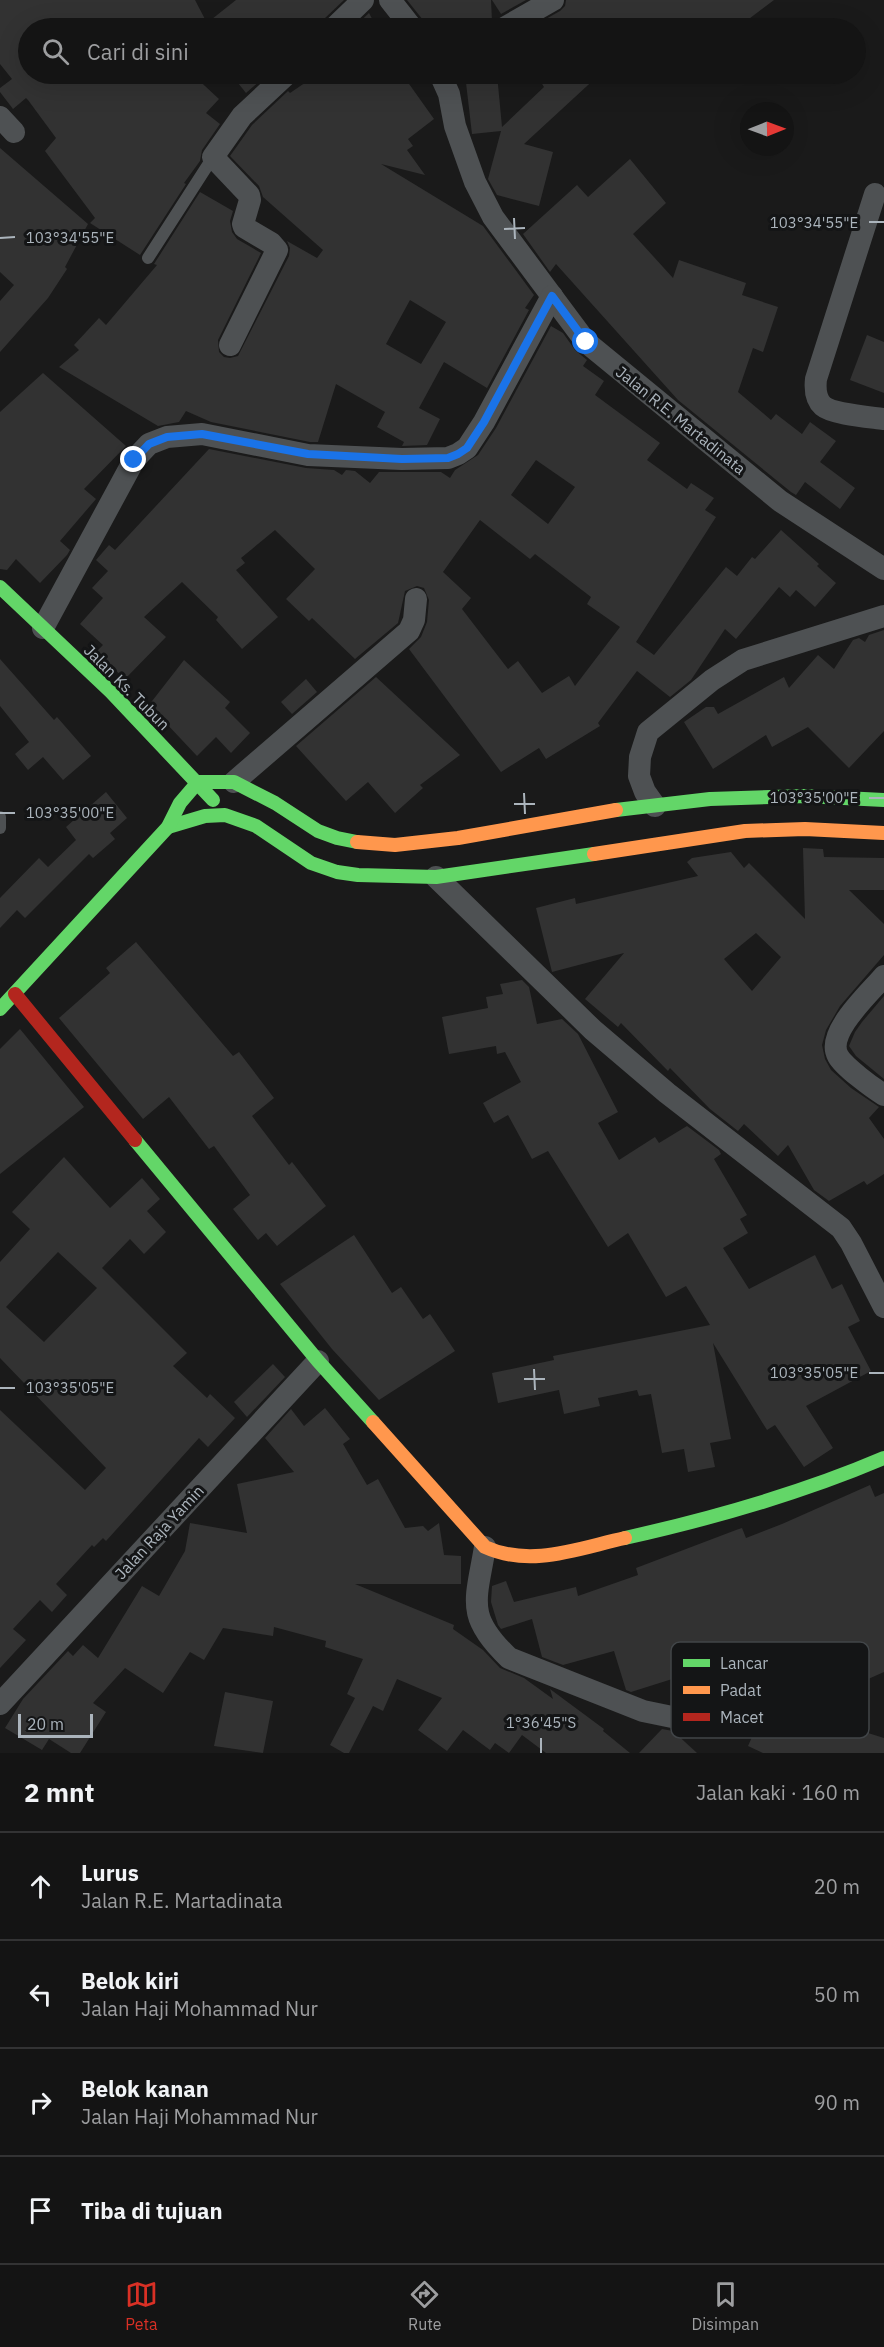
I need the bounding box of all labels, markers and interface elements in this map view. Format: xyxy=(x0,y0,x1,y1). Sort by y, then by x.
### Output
search box xyxy=(18,18,866,84)
icon: search xyxy=(39,35,72,68)
text: Cari di sini xyxy=(87,37,189,66)
north arrow xyxy=(740,102,794,156)
text: 103°34'55"E xyxy=(770,213,858,232)
text: 103°34'55"E xyxy=(26,228,114,247)
route start xyxy=(572,328,598,354)
street label: Jalan R.E. Martadinata xyxy=(612,361,750,479)
route end xyxy=(120,446,146,472)
street label: Jalan Ks. Tubun xyxy=(80,640,174,734)
text: 103°35'00"E xyxy=(770,788,858,807)
text: 103°35'00"E xyxy=(26,803,114,822)
text: 103°35'05"E xyxy=(770,1363,858,1382)
text: 103°35'05"E xyxy=(26,1378,114,1397)
street label: Jalan Raja Yamin xyxy=(110,1481,208,1583)
legend xyxy=(671,1642,869,1738)
text: Lancar xyxy=(720,1653,768,1673)
text: Padat xyxy=(720,1680,762,1700)
text: Macet xyxy=(720,1707,764,1727)
scale bar xyxy=(18,1711,93,1738)
text: 1°36'45"S xyxy=(506,1713,576,1732)
text: 20 m xyxy=(27,1714,64,1734)
text: 2 mnt xyxy=(24,1775,94,1809)
text: Jalan kaki · 160 m xyxy=(696,1779,860,1806)
text: Lurus xyxy=(81,1858,139,1887)
icon: ahead xyxy=(24,1870,57,1903)
text: 20 m xyxy=(814,1873,860,1900)
text: Jalan R.E. Martadinata xyxy=(81,1887,283,1914)
text: Belok kiri xyxy=(81,1966,179,1995)
icon: left xyxy=(24,1978,57,2011)
text: 50 m xyxy=(814,1981,860,2008)
text: Jalan Haji Mohammad Nur xyxy=(81,1995,318,2022)
text: Belok kanan xyxy=(81,2074,209,2103)
icon: right xyxy=(24,2086,57,2119)
text: 90 m xyxy=(814,2089,860,2116)
text: Jalan Haji Mohammad Nur xyxy=(81,2103,318,2130)
icon: arrive xyxy=(24,2194,57,2227)
text: Tiba di tujuan xyxy=(81,2196,223,2225)
tab: Peta xyxy=(125,2278,158,2334)
tab: Rute xyxy=(408,2278,442,2334)
tab: Disimpan xyxy=(692,2278,759,2334)

